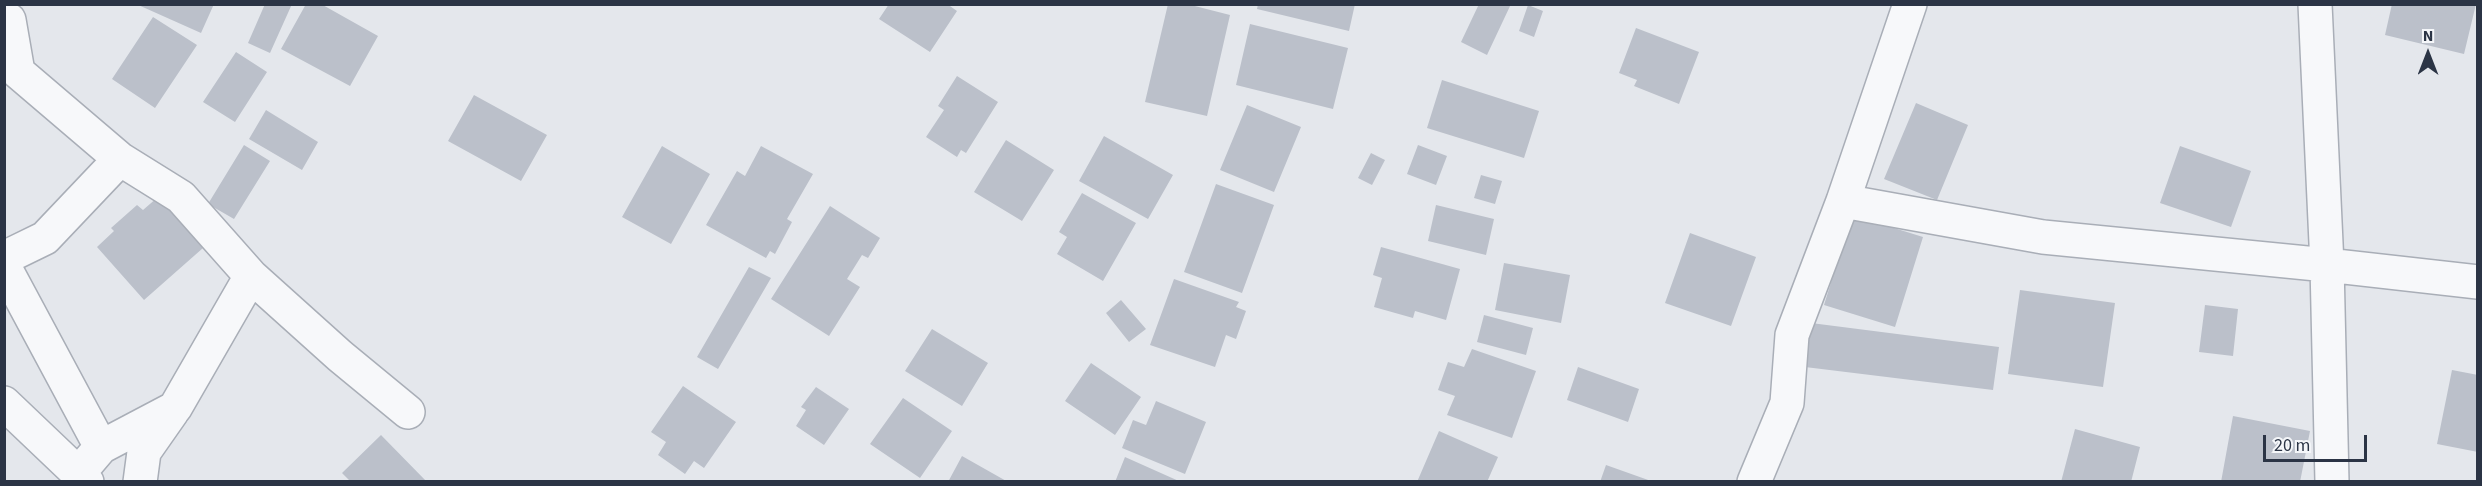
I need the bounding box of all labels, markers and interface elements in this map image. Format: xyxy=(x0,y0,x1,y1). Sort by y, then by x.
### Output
north arrow xyxy=(2398,24,2458,84)
text: N xyxy=(2423,25,2433,47)
scale bar xyxy=(2266,423,2370,461)
text: 20 m xyxy=(2274,433,2310,458)

